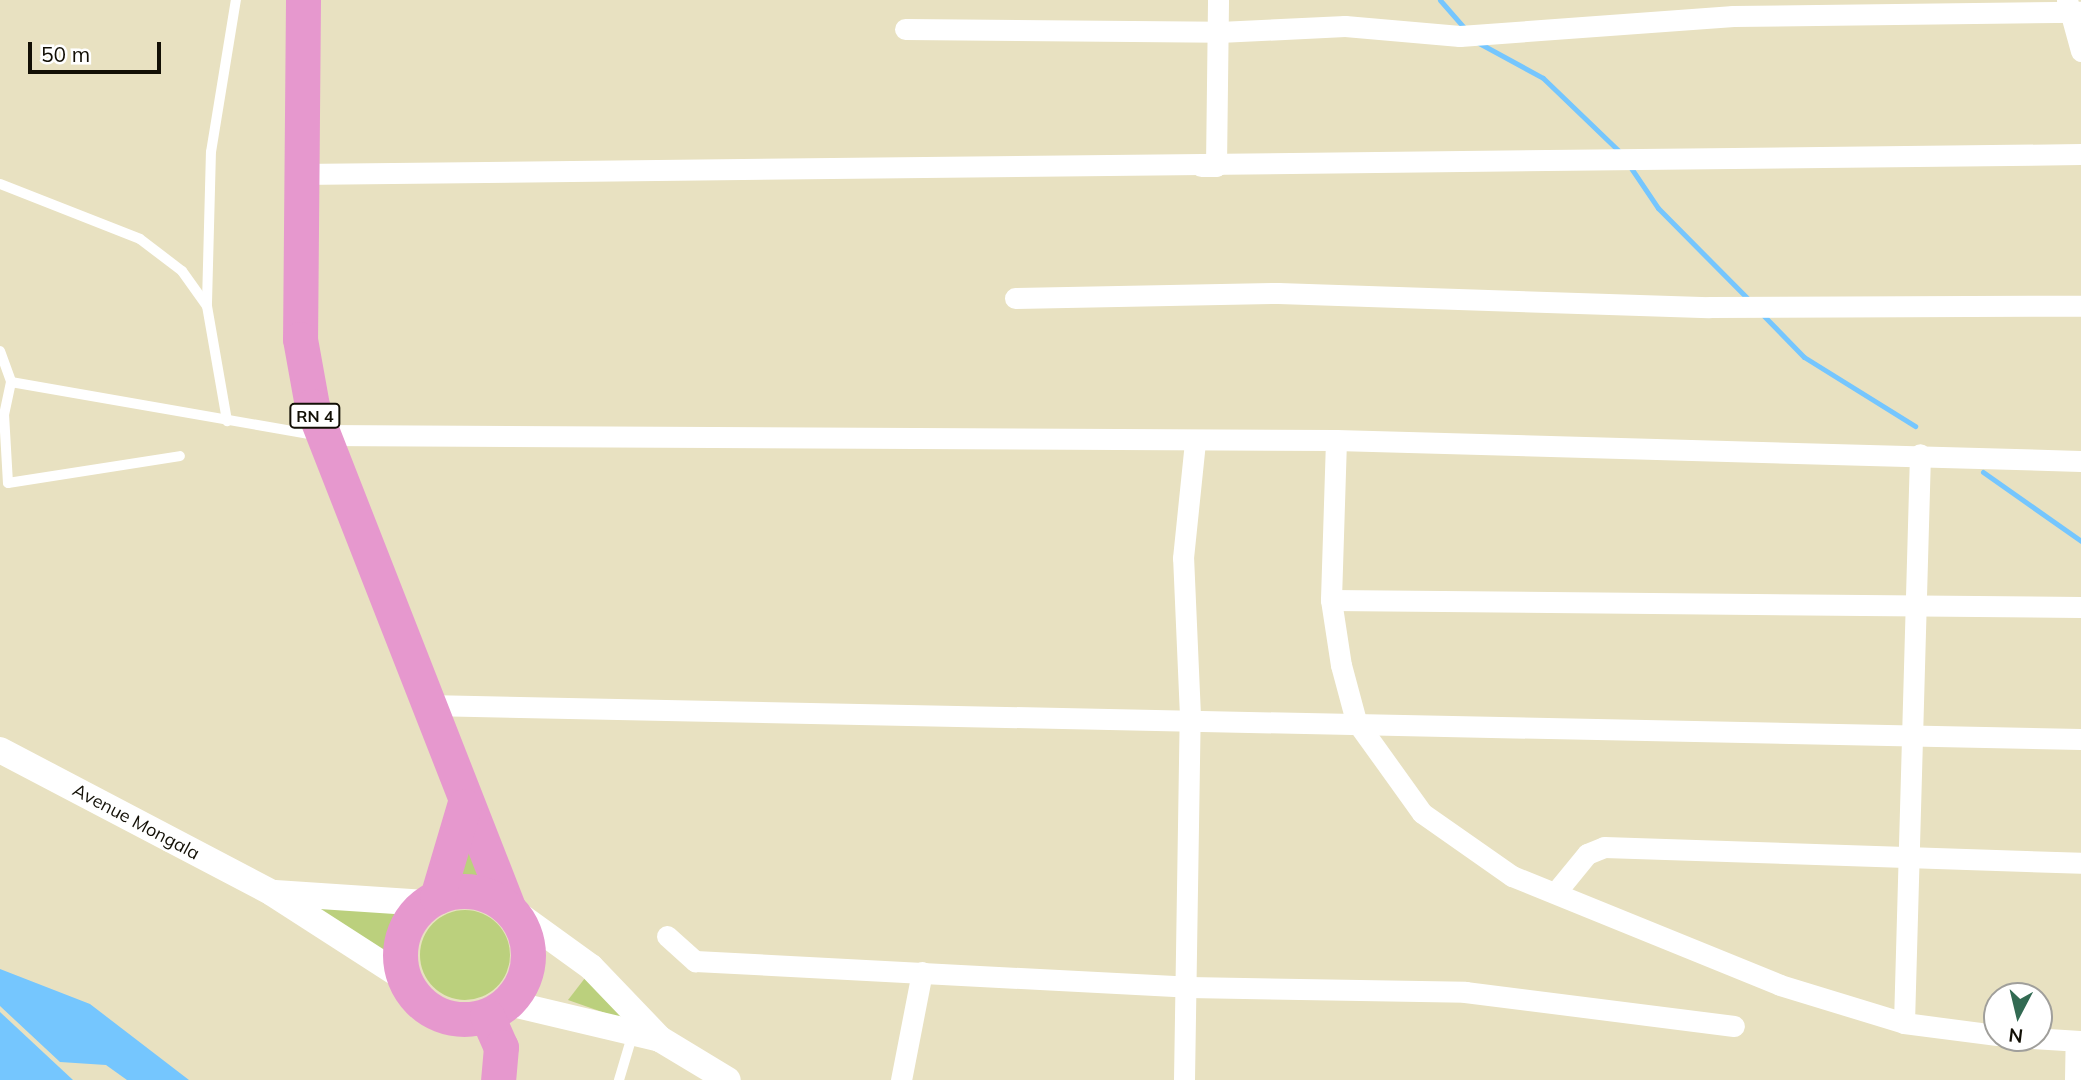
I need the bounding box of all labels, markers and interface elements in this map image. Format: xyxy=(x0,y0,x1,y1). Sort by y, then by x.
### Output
scale bar xyxy=(32,28,164,72)
text: 50 m xyxy=(41,41,90,67)
road number: RN 4 xyxy=(289,404,341,428)
street label: Avenue Mongala xyxy=(69,780,203,864)
north arrow xyxy=(1983,982,2053,1052)
text: N xyxy=(2007,1023,2024,1049)

